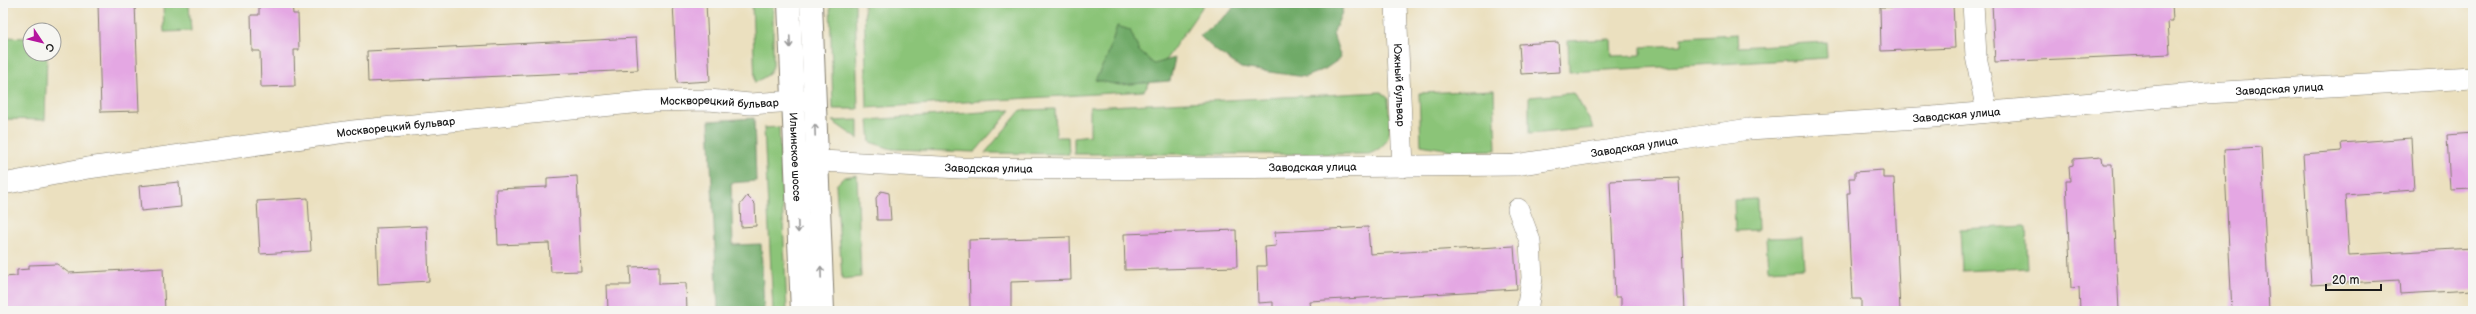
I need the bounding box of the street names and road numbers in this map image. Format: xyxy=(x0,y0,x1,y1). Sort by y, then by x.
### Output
street label: Южный бульвар xyxy=(1391,43,1407,128)
street label: Заводская улица xyxy=(2235,80,2324,98)
street label: Москворецкий бульвар xyxy=(660,94,780,111)
street label: Заводская улица xyxy=(1912,105,2001,125)
street label: Ильинское шоссе xyxy=(787,112,803,202)
street label: Москворецкий бульвар xyxy=(336,115,456,140)
street label: Заводская улица xyxy=(1590,134,1679,160)
street label: Заводская улица xyxy=(944,161,1033,176)
street label: Заводская улица xyxy=(1269,161,1357,174)

